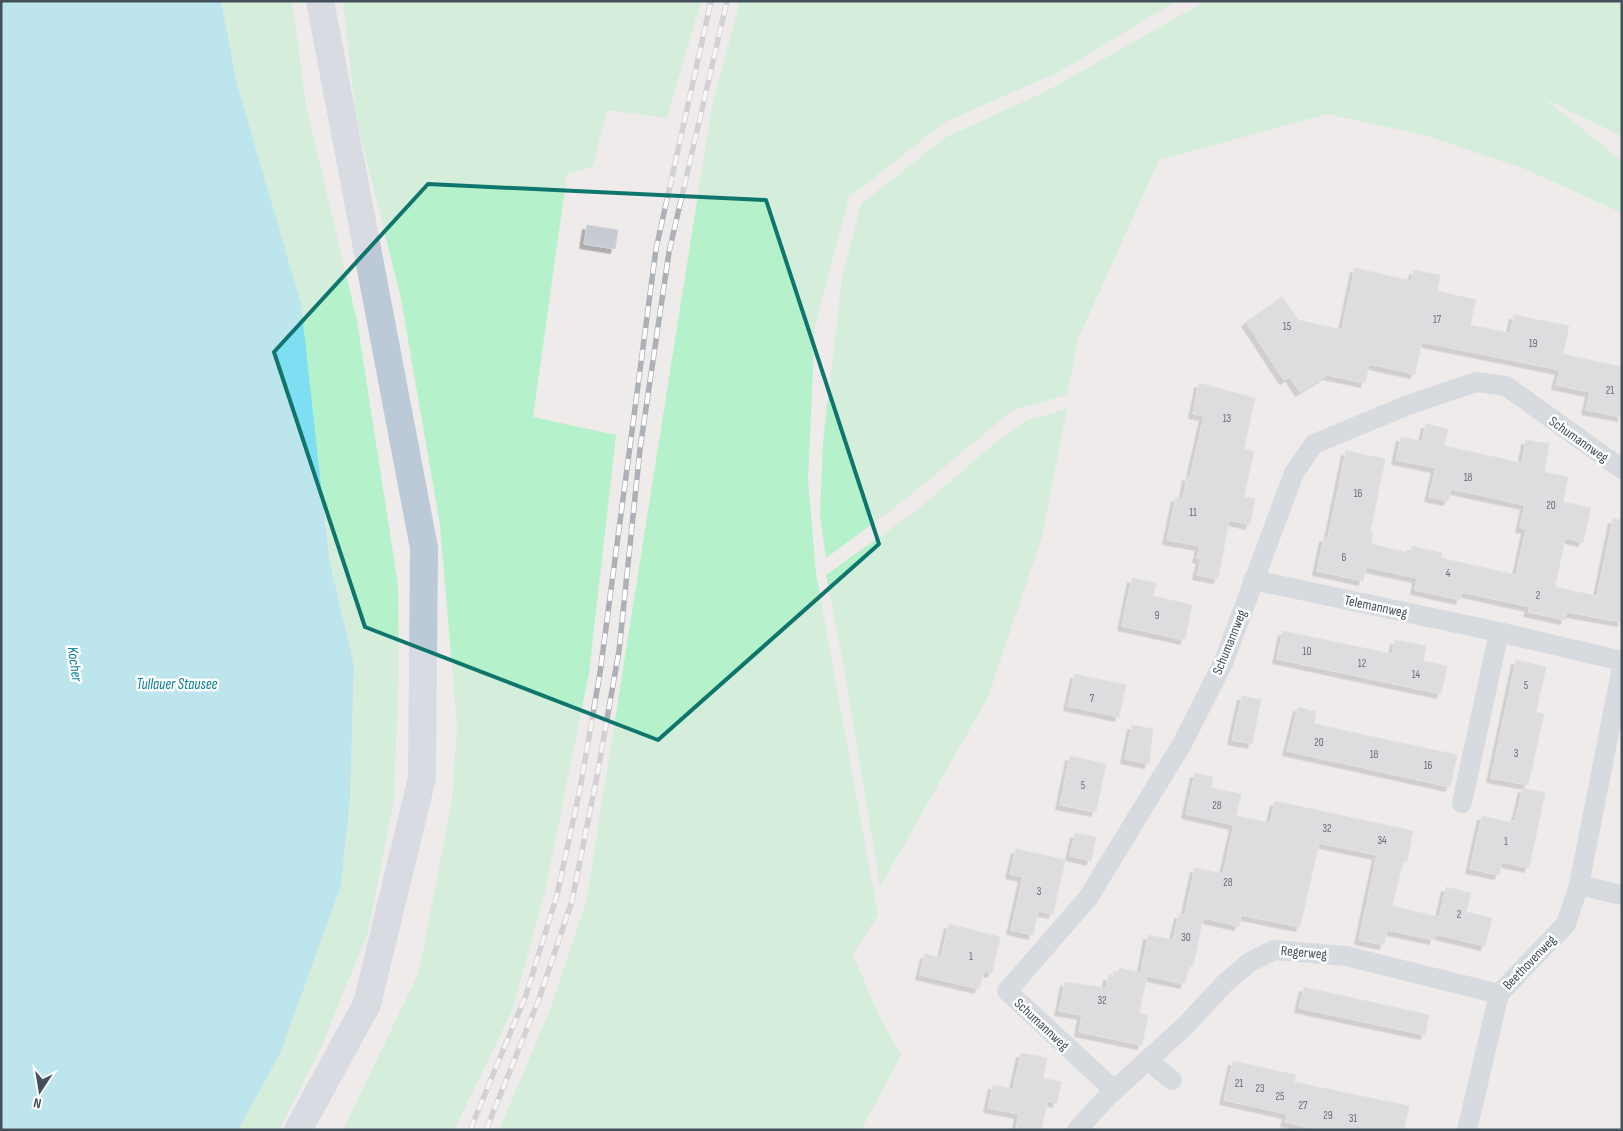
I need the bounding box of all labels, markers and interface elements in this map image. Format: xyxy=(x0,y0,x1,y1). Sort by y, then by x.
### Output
house number: 17 xyxy=(1433,313,1442,326)
house number: 15 xyxy=(1283,320,1291,333)
house number: 19 xyxy=(1529,337,1537,350)
house number: 21 xyxy=(1606,384,1614,397)
house number: 13 xyxy=(1223,412,1232,425)
street label: Schumannweg xyxy=(1546,413,1612,466)
house number: 18 xyxy=(1464,471,1473,484)
house number: 16 xyxy=(1354,487,1363,500)
house number: 20 xyxy=(1546,499,1556,512)
house number: 11 xyxy=(1189,506,1197,519)
house number: 6 xyxy=(1342,551,1347,564)
house number: 4 xyxy=(1446,567,1451,580)
house number: 2 xyxy=(1536,589,1541,602)
street label: Telemannweg xyxy=(1343,592,1409,622)
street label: Schumannweg xyxy=(1209,607,1250,677)
house number: 9 xyxy=(1155,609,1160,622)
house number: 10 xyxy=(1303,645,1311,658)
water label: Kocher xyxy=(63,646,86,683)
house number: 12 xyxy=(1358,657,1367,670)
house number: 14 xyxy=(1412,668,1421,681)
water label: Tullauer Stausee xyxy=(137,675,218,694)
house number: 5 xyxy=(1524,679,1528,692)
house number: 7 xyxy=(1090,692,1095,705)
house number: 20 xyxy=(1314,736,1324,749)
house number: 3 xyxy=(1514,747,1519,760)
house number: 18 xyxy=(1370,748,1379,761)
house number: 16 xyxy=(1424,759,1433,772)
house number: 5 xyxy=(1081,779,1085,792)
house number: 28 xyxy=(1212,799,1222,812)
house number: 32 xyxy=(1322,822,1332,835)
house number: 34 xyxy=(1377,834,1387,847)
house number: 1 xyxy=(1504,835,1508,848)
house number: 28 xyxy=(1223,876,1233,889)
house number: 3 xyxy=(1037,885,1042,898)
house number: 2 xyxy=(1457,908,1462,921)
house number: 30 xyxy=(1181,931,1191,944)
street label: Beethovenweg xyxy=(1499,931,1560,993)
street label: Regerweg xyxy=(1280,942,1328,963)
house number: 1 xyxy=(969,950,973,963)
house number: 32 xyxy=(1097,994,1107,1007)
street label: Schumannweg xyxy=(1011,995,1073,1054)
north arrow xyxy=(15,1066,65,1116)
house number: 21 xyxy=(1235,1077,1243,1090)
house number: 23 xyxy=(1255,1082,1265,1095)
house number: 25 xyxy=(1276,1090,1284,1103)
text: N xyxy=(32,1094,43,1112)
house number: 27 xyxy=(1299,1099,1308,1112)
house number: 29 xyxy=(1323,1109,1333,1122)
house number: 31 xyxy=(1349,1112,1357,1125)

